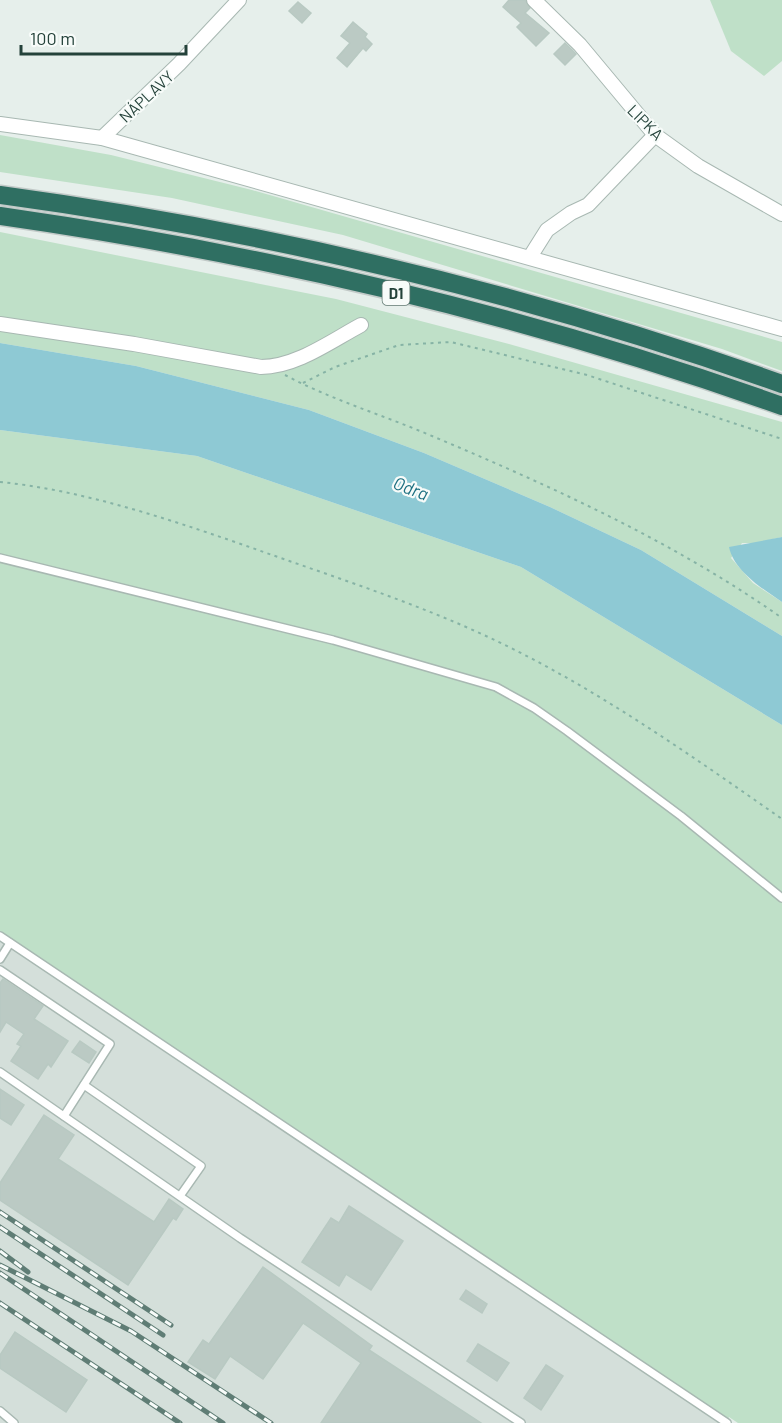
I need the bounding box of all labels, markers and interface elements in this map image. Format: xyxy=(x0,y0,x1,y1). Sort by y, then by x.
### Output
scale bar xyxy=(21,18,186,56)
text: 100 m xyxy=(30,27,75,49)
street label: NÁPLAVY xyxy=(115,66,177,126)
street label: LIPKA xyxy=(624,100,668,144)
road number: D1 xyxy=(382,281,410,305)
water label: Odra xyxy=(390,471,432,505)

